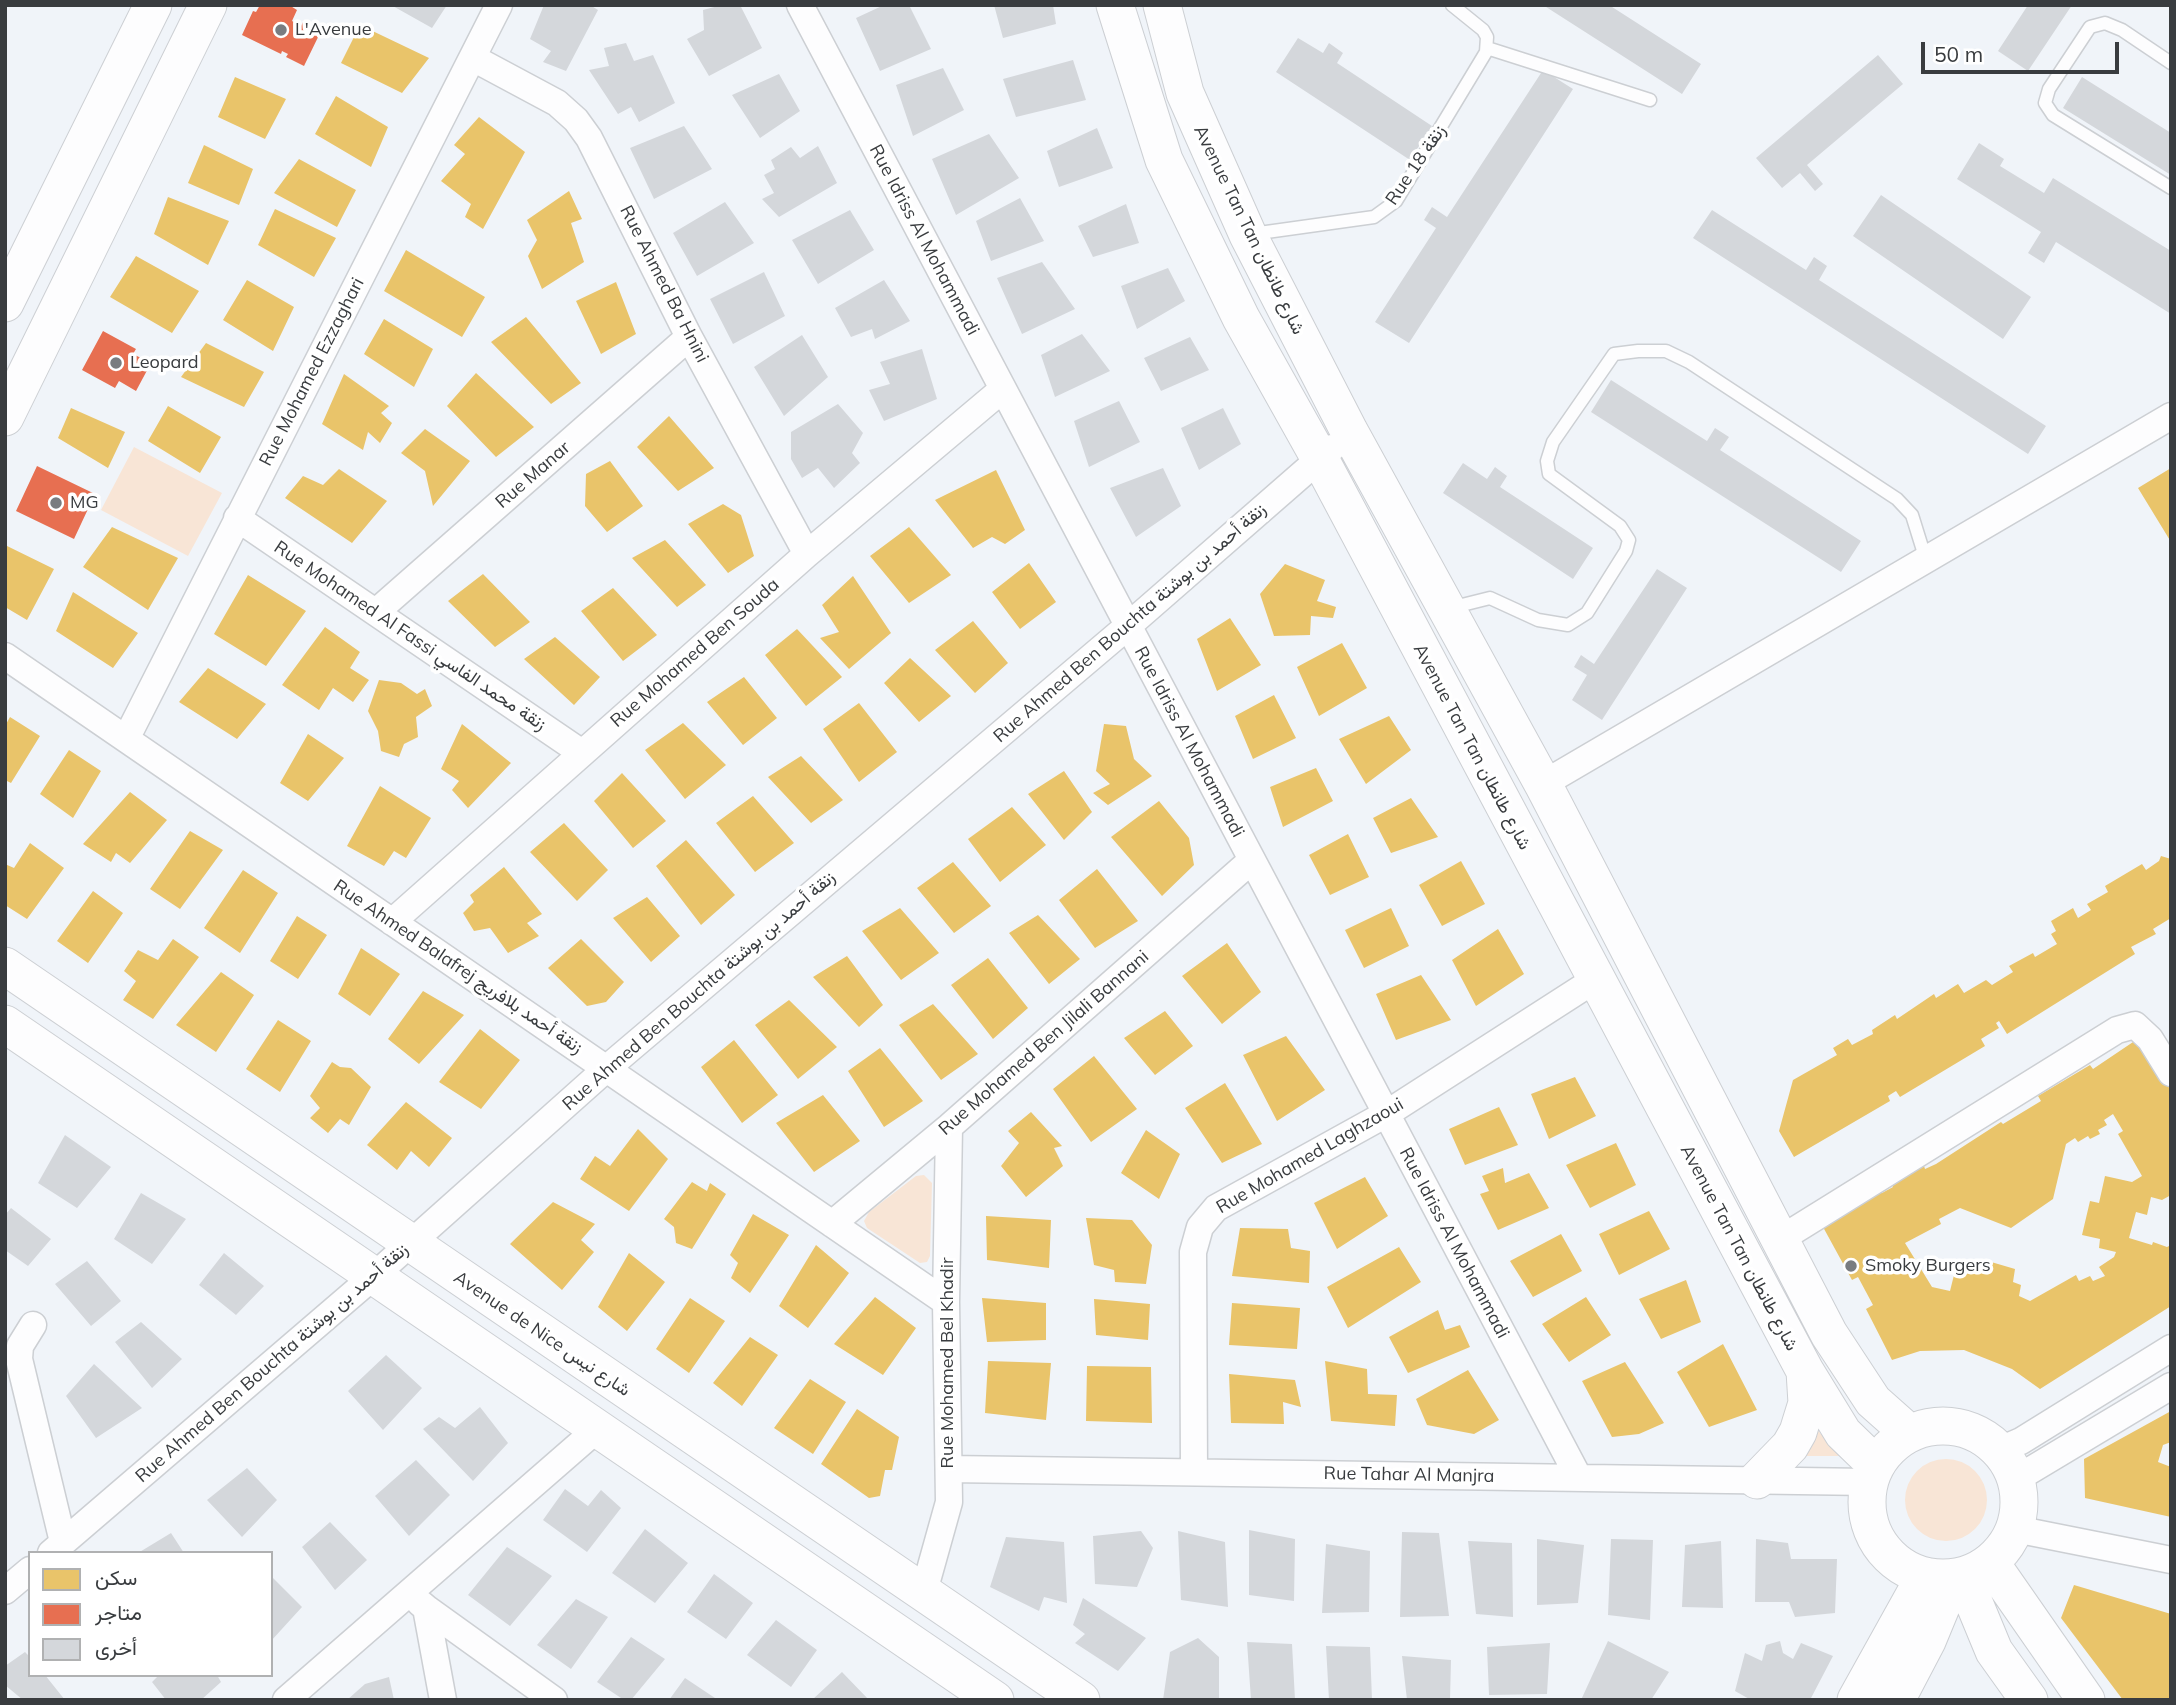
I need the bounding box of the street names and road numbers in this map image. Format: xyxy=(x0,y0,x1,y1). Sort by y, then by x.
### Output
street label: Rue 18 زنقة xyxy=(1381,121,1451,209)
street label: Avenue Tan Tan شارع طانطان xyxy=(1189,122,1309,338)
street label: Rue Idriss Al Mohammadi xyxy=(864,141,984,339)
street label: Rue Ahmed Ba Hnini xyxy=(615,202,713,366)
street label: Rue Mohamed Ezzaghari xyxy=(255,274,369,470)
street label: Rue Manar xyxy=(491,437,575,513)
street label: Rue Ahmed Ben Bouchta زنقة أحمد بن بوشتة xyxy=(989,499,1271,747)
street label: Rue Mohamed Al Fassi زنقة محمد الفاسي xyxy=(270,537,550,735)
street label: Rue Mohamed Ben Souda xyxy=(606,574,784,732)
street label: Avenue Tan Tan شارع طانطان xyxy=(1408,640,1536,854)
street label: Rue Idriss Al Mohammadi xyxy=(1129,643,1249,841)
street label: Rue Ahmed Ben Bouchta زنقة أحمد بن بوشتة xyxy=(558,867,840,1115)
street label: Rue Ahmed Balafrej زنقة أحمد بلافريج xyxy=(329,875,587,1059)
street label: Rue Mohamed Ben Jilali Bannani xyxy=(935,946,1153,1140)
street label: Rue Mohamed Laghzaoui xyxy=(1213,1094,1407,1218)
street label: Avenue Tan Tan شارع طانطان xyxy=(1675,1141,1803,1355)
street label: Rue Idriss Al Mohammadi xyxy=(1394,1144,1514,1342)
street label: Rue Ahmed Ben Bouchta زنقة أحمد بن بوشتة xyxy=(131,1239,413,1487)
street label: Rue Mohamed Bel Khadir xyxy=(937,1258,959,1468)
street label: Avenue de Nice شارع نيس xyxy=(450,1267,634,1401)
street label: Rue Tahar Al Manjra xyxy=(1323,1463,1495,1487)

